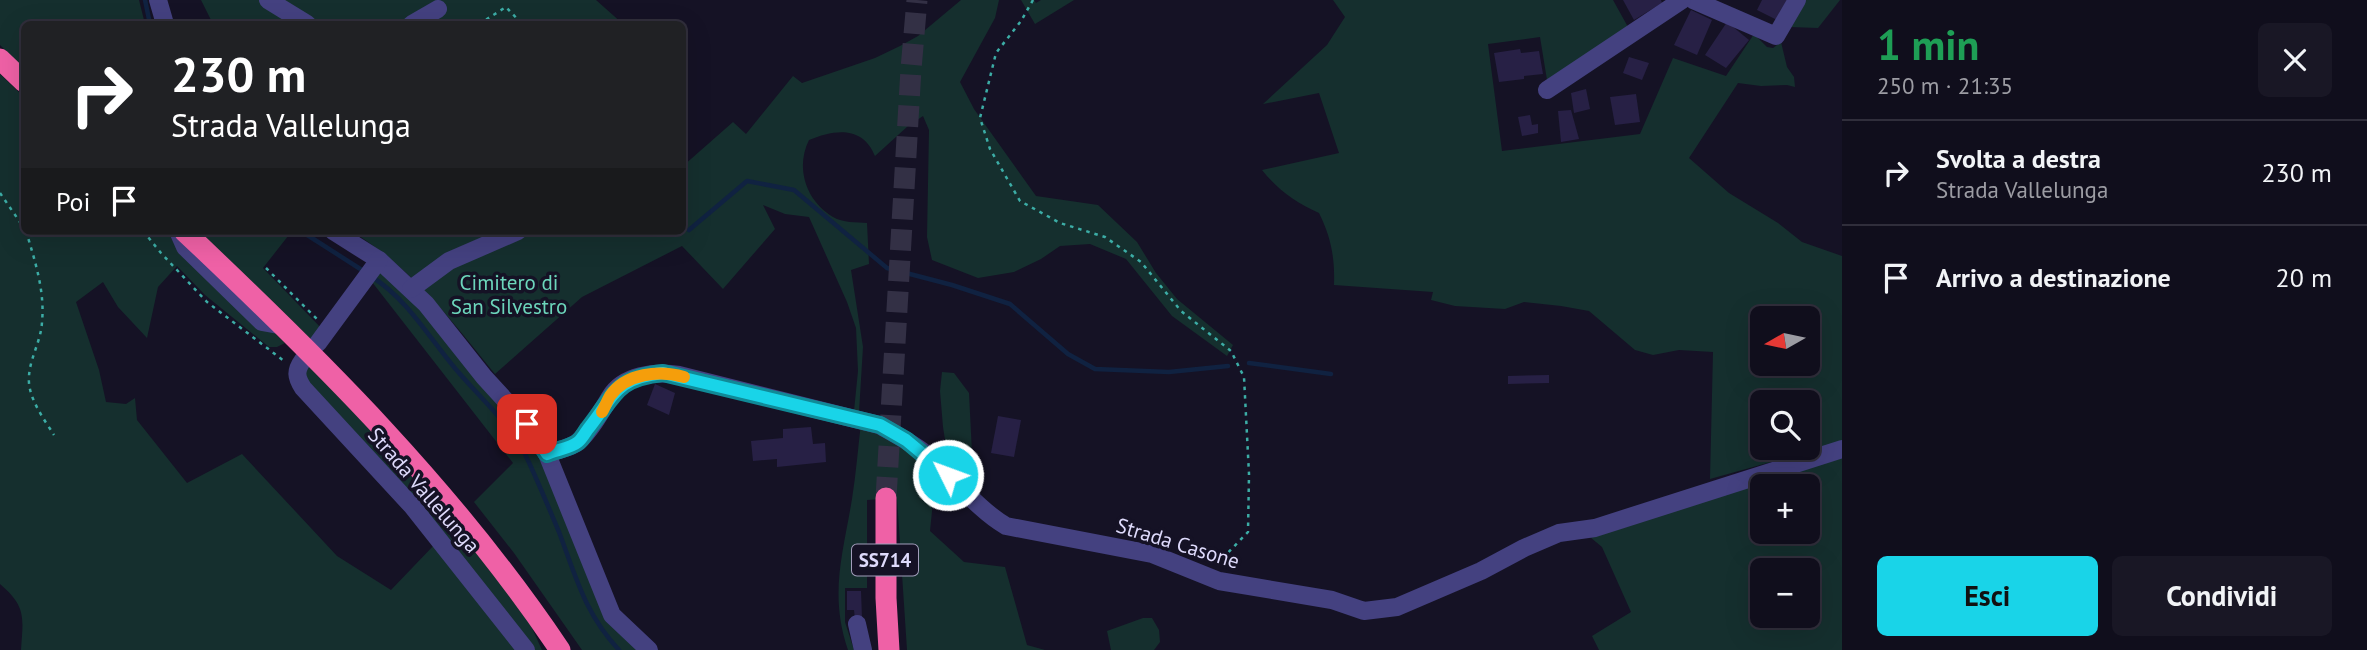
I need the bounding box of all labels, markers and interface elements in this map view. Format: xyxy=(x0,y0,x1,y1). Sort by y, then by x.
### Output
text: 1 min xyxy=(1877,17,1979,72)
button: close xyxy=(2258,23,2332,97)
text: 230 m xyxy=(171,42,306,106)
icon: right xyxy=(56,49,147,140)
text: 250 m · 21:35 xyxy=(1877,71,2013,100)
text: Strada Vallelunga xyxy=(171,104,411,146)
text: Svolta a destra xyxy=(1936,142,2101,175)
icon: right xyxy=(1877,154,1915,192)
text: 230 m xyxy=(2261,156,2332,189)
text: Strada Vallelunga xyxy=(1936,175,2108,204)
icon: arrive xyxy=(105,182,143,220)
text: Poi xyxy=(56,185,91,218)
icon: arrive xyxy=(1877,259,1915,297)
text: Arrivo a destinazione xyxy=(1936,261,2171,294)
text: 20 m xyxy=(2276,261,2332,294)
park label: Cimitero di San Silvestro xyxy=(451,269,567,320)
north arrow xyxy=(1750,306,1820,376)
map controls xyxy=(1750,306,1820,628)
button: search xyxy=(1750,390,1820,460)
pin xyxy=(497,394,557,454)
icon: arrive xyxy=(508,405,546,443)
street label: Strada Vallelunga xyxy=(362,422,486,558)
position arrow xyxy=(911,438,985,512)
button: + xyxy=(1750,474,1820,544)
street label: Strada Casone xyxy=(1113,511,1243,575)
road number: SS714 xyxy=(852,544,918,576)
button: Esci xyxy=(1877,556,2098,636)
button: Condividi xyxy=(2112,556,2332,636)
button: − xyxy=(1750,558,1820,628)

